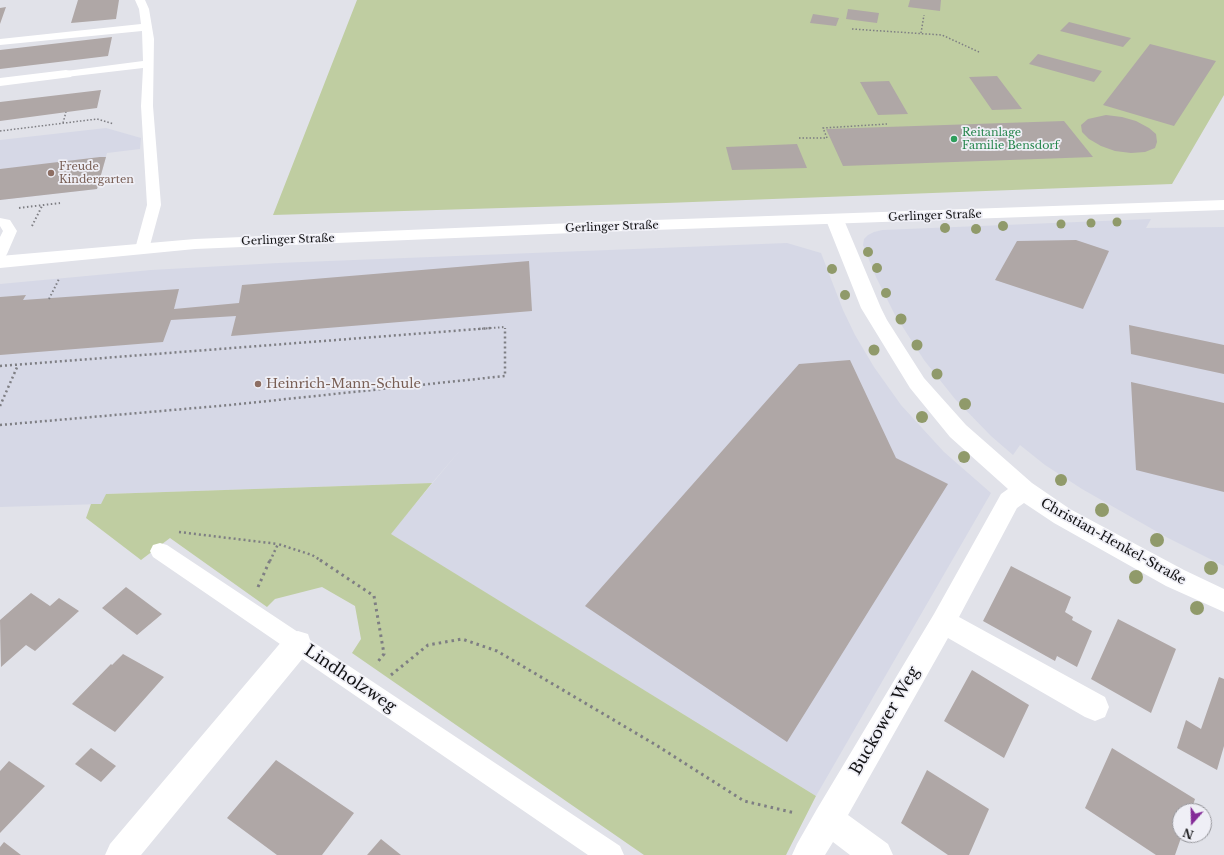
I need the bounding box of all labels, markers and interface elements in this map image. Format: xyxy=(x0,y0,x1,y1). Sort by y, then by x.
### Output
place label: Reitanlage Familie Bensdorf xyxy=(962,126,1059,152)
marker: Reitanlage Familie Bensdorf xyxy=(949,134,959,144)
place label: Freude Kindergarten xyxy=(59,160,134,186)
marker: Freude Kindergarten xyxy=(46,168,56,178)
street label: Gerlinger Straße xyxy=(888,208,982,224)
street label: Gerlinger Straße xyxy=(565,219,659,235)
street label: Gerlinger Straße xyxy=(241,232,335,248)
place label: Heinrich-Mann-Schule xyxy=(266,376,421,392)
marker: Heinrich-Mann-Schule xyxy=(253,379,263,389)
street label: Christian-Henkel-Straße xyxy=(1038,496,1188,588)
street label: Lindholzweg xyxy=(300,641,400,717)
street label: Buckower Weg xyxy=(846,663,924,779)
north arrow xyxy=(1172,803,1212,843)
text: N xyxy=(1181,825,1195,842)

